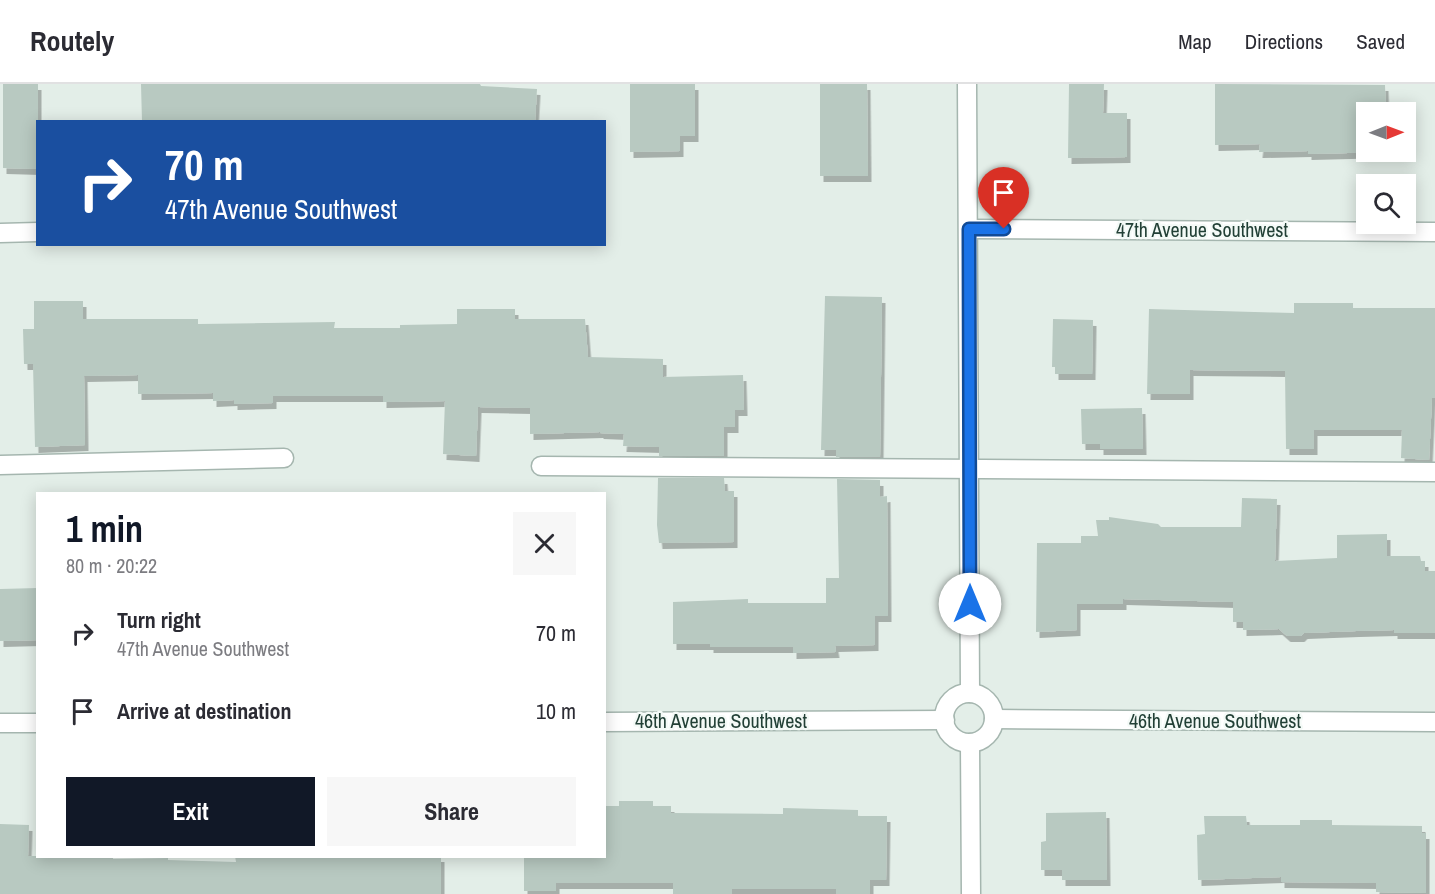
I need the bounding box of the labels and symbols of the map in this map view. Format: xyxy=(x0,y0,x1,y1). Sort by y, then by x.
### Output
north arrow xyxy=(1356,102,1416,162)
pin xyxy=(978,167,1029,229)
street label: 47th Avenue Southwest xyxy=(1116,216,1288,243)
position arrow xyxy=(938,572,1002,636)
street label: 46th Avenue Southwest xyxy=(635,707,807,734)
street label: 46th Avenue Southwest xyxy=(1129,707,1301,734)

